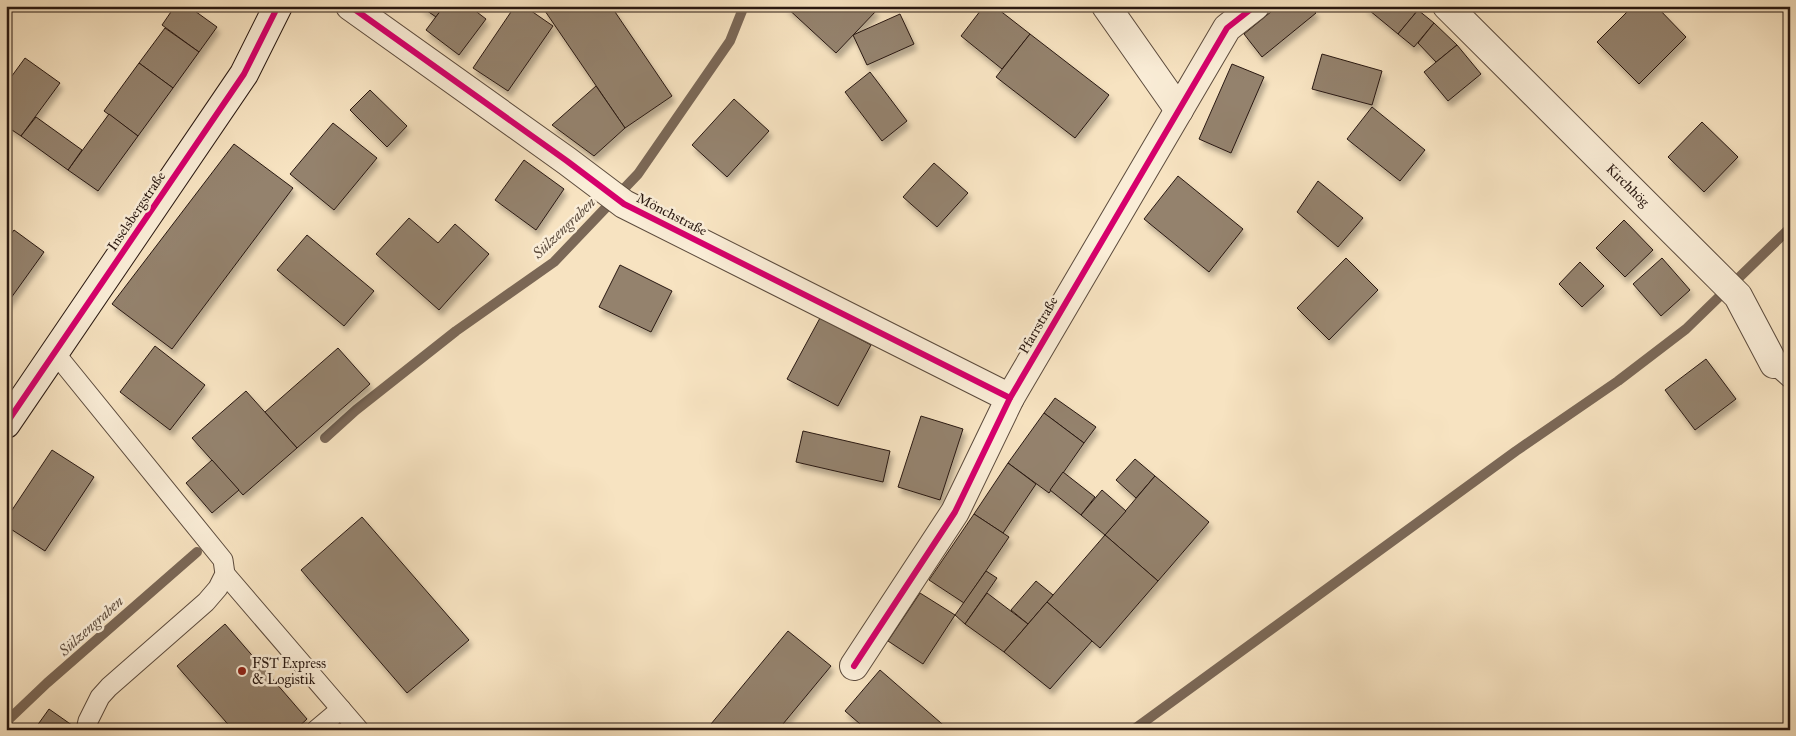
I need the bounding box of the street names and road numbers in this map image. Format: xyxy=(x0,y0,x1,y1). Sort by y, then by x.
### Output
street label: Kirchhög xyxy=(1603,160,1653,211)
street label: Inselsbergstraße xyxy=(104,168,169,254)
street label: Mönchstraße xyxy=(634,189,710,240)
street label: Pfarrstraße xyxy=(1015,293,1062,357)

